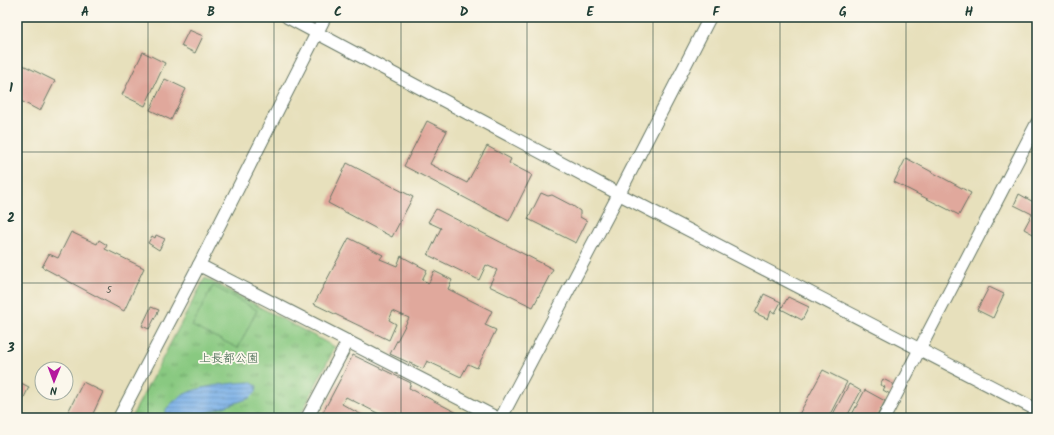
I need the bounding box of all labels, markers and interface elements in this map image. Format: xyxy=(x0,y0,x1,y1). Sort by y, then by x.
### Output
text: A xyxy=(81,2,89,23)
text: B xyxy=(207,2,215,23)
text: C xyxy=(334,2,342,23)
text: D xyxy=(460,2,469,23)
text: E xyxy=(586,2,594,23)
text: F xyxy=(712,2,720,23)
text: G xyxy=(839,2,847,23)
text: H xyxy=(965,2,974,23)
text: 1 xyxy=(9,78,13,99)
text: 2 xyxy=(7,208,15,229)
house number: 5 xyxy=(106,282,112,298)
text: 3 xyxy=(6,338,15,359)
park label: 上長都公園 xyxy=(199,349,259,368)
north arrow xyxy=(34,361,74,401)
text: N xyxy=(50,381,57,399)

